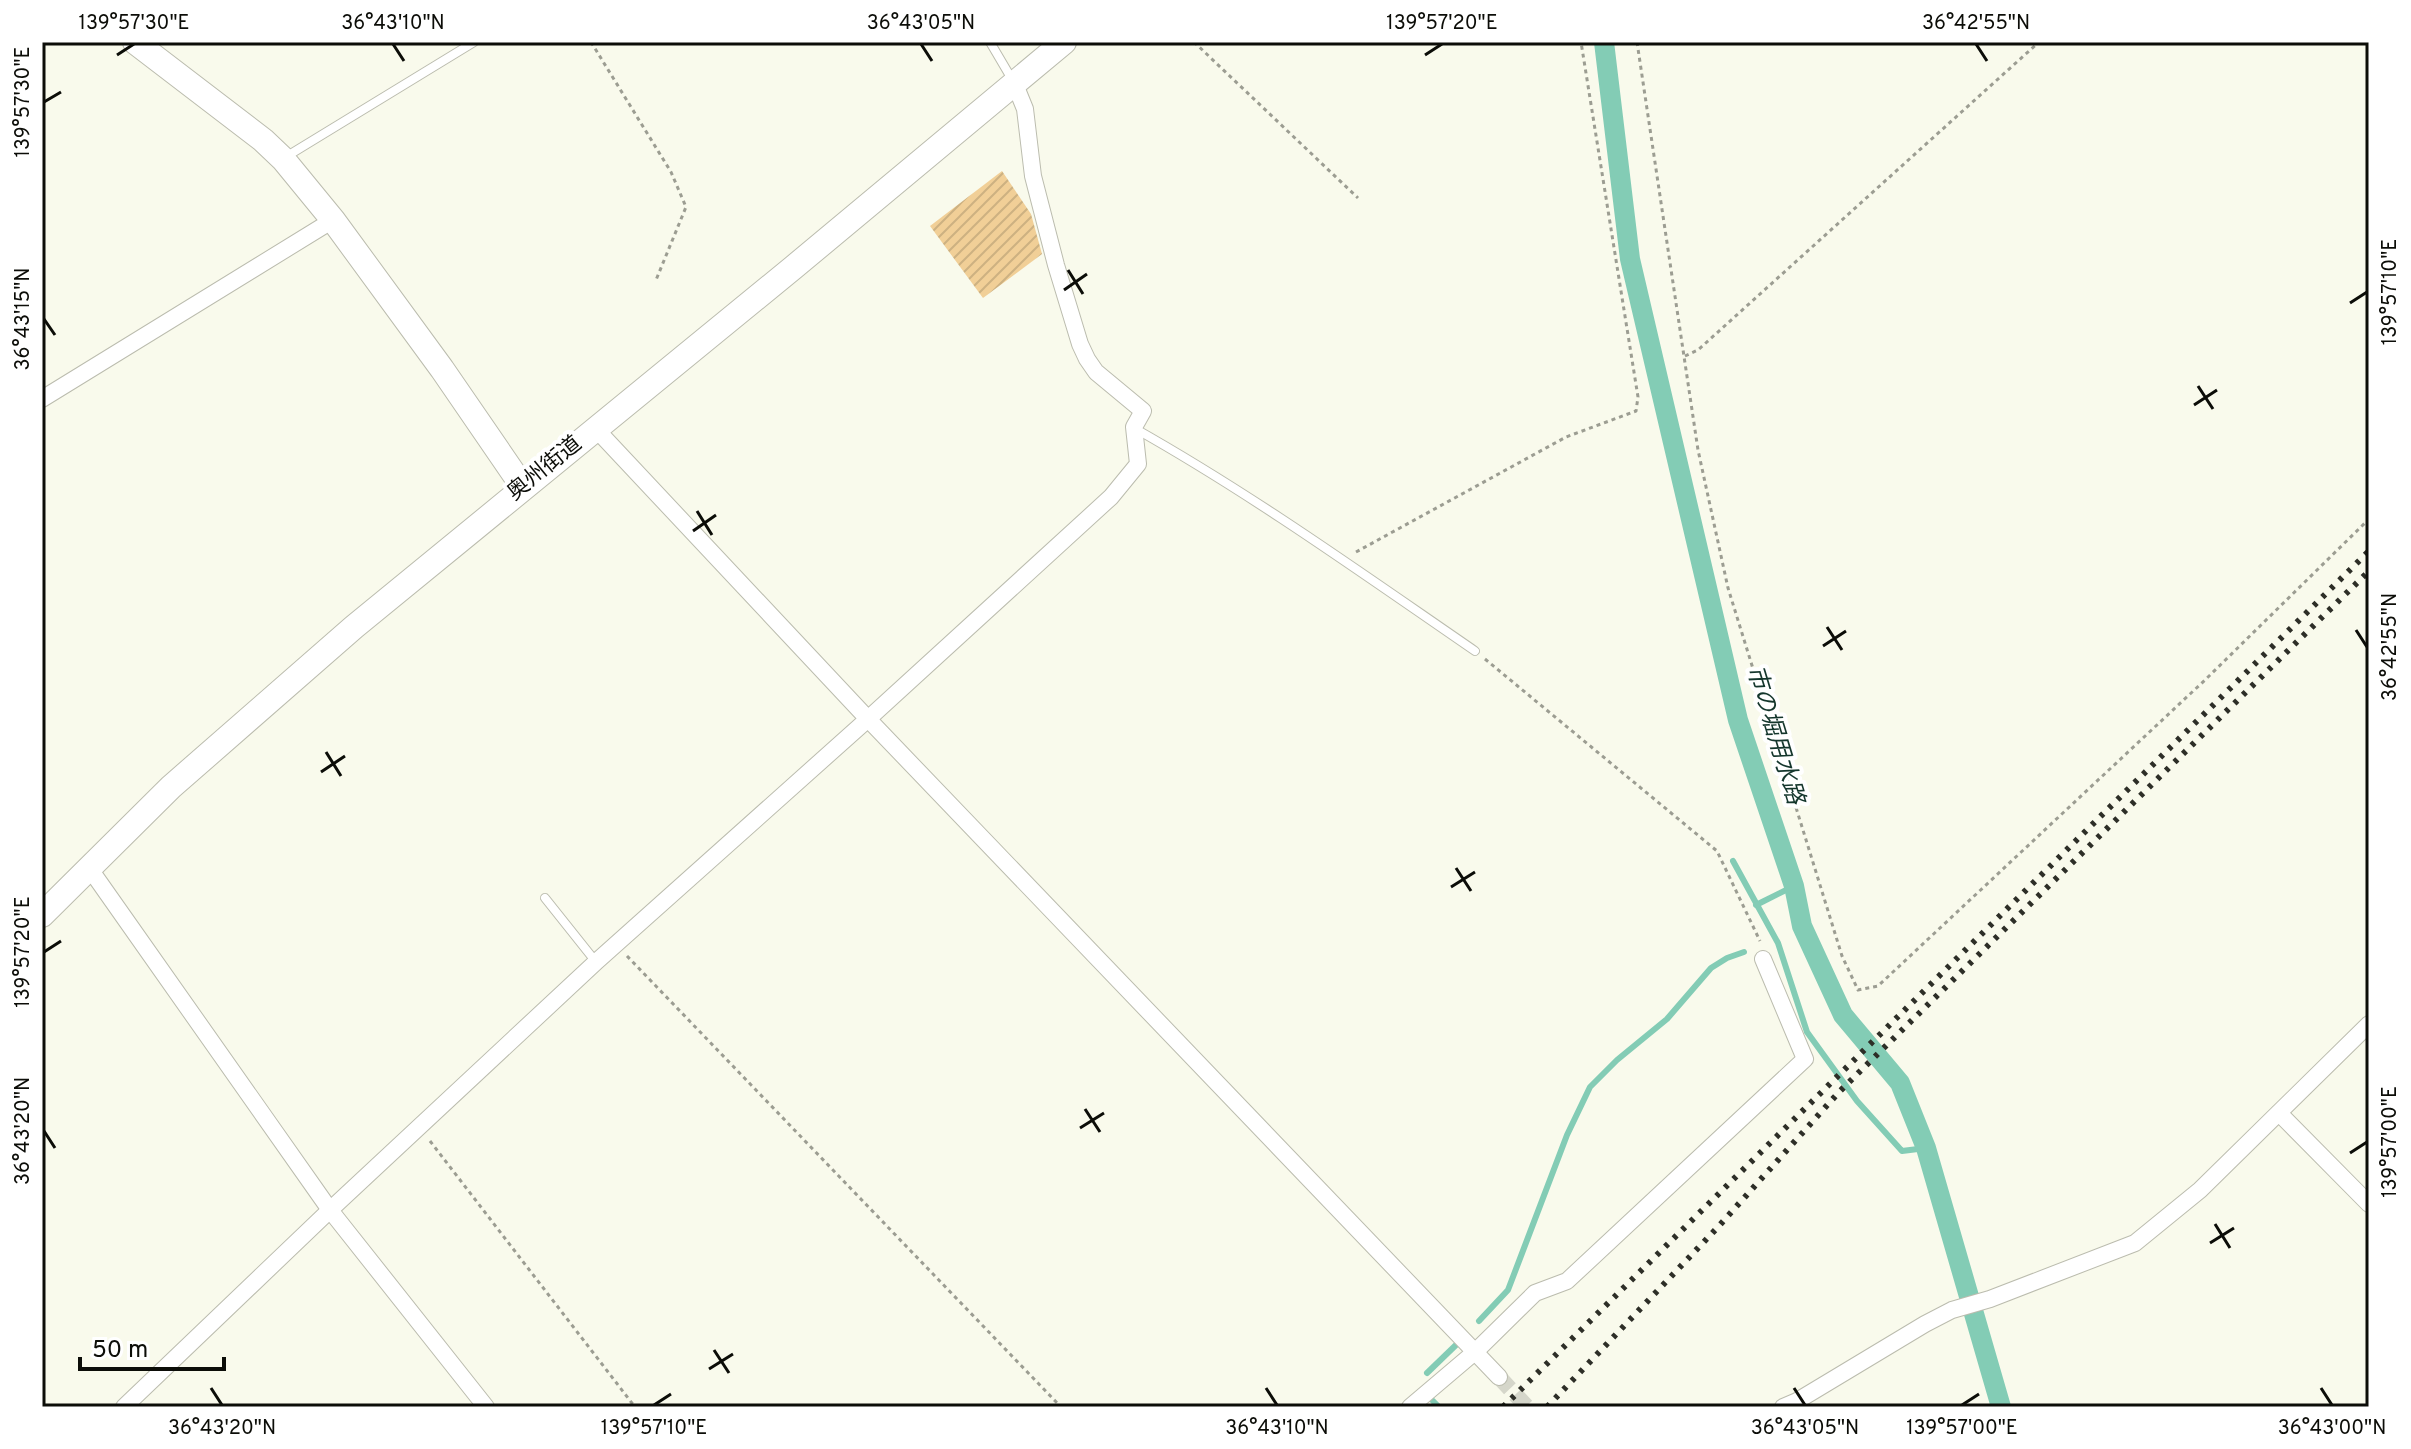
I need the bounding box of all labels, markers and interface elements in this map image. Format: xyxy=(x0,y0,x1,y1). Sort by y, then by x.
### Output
text: 139°57'30"E xyxy=(79,11,189,37)
text: 36°43'10"N xyxy=(341,11,445,37)
text: 36°43'05"N xyxy=(867,11,975,37)
text: 139°57'20"E xyxy=(1386,11,1498,37)
text: 36°42'55"N xyxy=(1922,11,2030,37)
text: 139°57'30"E xyxy=(11,47,37,157)
text: 139°57'10"E xyxy=(2378,239,2404,345)
text: 36°43'15"N xyxy=(11,268,37,371)
street label: 奥州街道 xyxy=(502,431,588,507)
text: 36°42'55"N xyxy=(2378,593,2404,701)
water label: 市の堀用水路 xyxy=(1739,662,1810,810)
text: 139°57'20"E xyxy=(11,896,37,1008)
text: 36°43'20"N xyxy=(11,1077,37,1185)
text: 139°57'00"E xyxy=(2378,1086,2404,1198)
scale bar xyxy=(80,1321,224,1371)
text: 50 m xyxy=(92,1336,148,1366)
text: 36°43'20"N xyxy=(168,1416,276,1442)
text: 139°57'10"E xyxy=(601,1416,707,1442)
text: 36°43'10"N xyxy=(1225,1416,1329,1442)
text: 36°43'05"N xyxy=(1751,1416,1859,1442)
text: 139°57'00"E xyxy=(1906,1416,2018,1442)
text: 36°43'00"N xyxy=(2278,1416,2386,1442)

